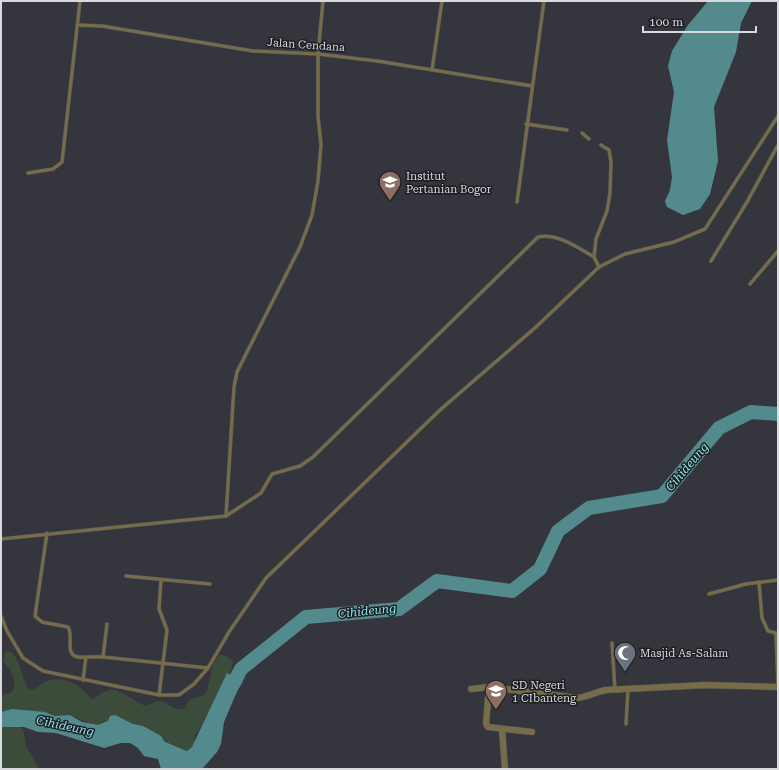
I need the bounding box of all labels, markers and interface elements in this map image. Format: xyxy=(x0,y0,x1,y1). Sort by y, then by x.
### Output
scale bar xyxy=(643,8,756,34)
text: 100 m xyxy=(649,15,683,29)
street label: Jalan Cendana xyxy=(266,36,346,54)
school or university icon: Institut Pertanian Bogor xyxy=(377,169,403,202)
place label: Institut Pertanian Bogor xyxy=(406,170,492,196)
water label: Cihideung xyxy=(663,440,711,494)
water label: Cihideung xyxy=(337,601,397,621)
mosque icon: Masjid As-Salam xyxy=(612,640,638,673)
place label: Masjid As-Salam xyxy=(640,647,728,660)
school or university icon: SD Negeri 1 CIbanteng xyxy=(483,678,509,711)
place label: SD Negeri 1 CIbanteng xyxy=(512,679,577,705)
water label: Cihideung xyxy=(35,713,95,739)

